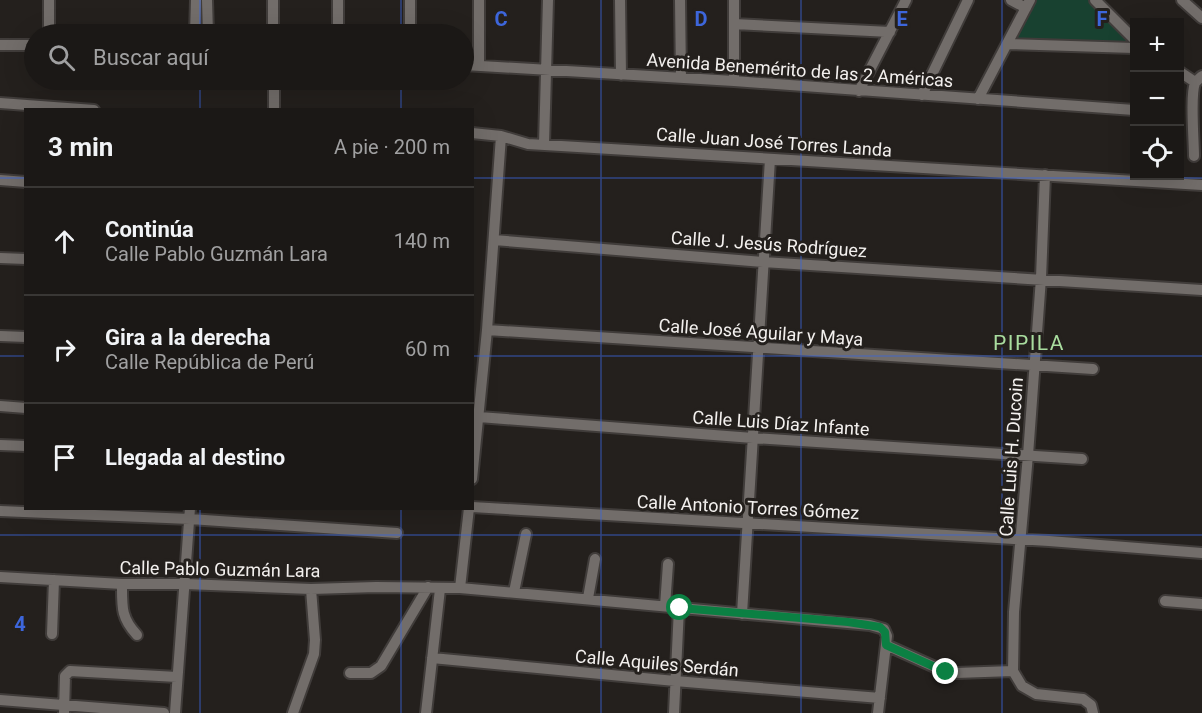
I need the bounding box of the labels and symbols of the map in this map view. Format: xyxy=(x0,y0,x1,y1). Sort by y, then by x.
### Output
text: C xyxy=(494,7,508,31)
text: D xyxy=(695,7,708,31)
text: E xyxy=(896,7,908,31)
text: F xyxy=(1097,7,1108,31)
street label: Avenida Benemérito de las 2 Américas xyxy=(646,49,954,91)
street label: Calle Juan José Torres Landa xyxy=(655,123,893,161)
street label: Calle J. Jesús Rodríguez xyxy=(670,227,868,261)
street label: Calle José Aguilar y Maya xyxy=(658,314,864,350)
district label: PIPILA xyxy=(993,331,1065,355)
street label: Calle Luis H. Ducoin xyxy=(995,377,1027,537)
street label: Calle Luis Díaz Infante xyxy=(692,406,870,440)
street label: Calle Antonio Torres Gómez xyxy=(636,491,860,523)
street label: Calle Pablo Guzmán Lara xyxy=(120,557,320,581)
route start xyxy=(666,594,692,620)
text: 4 xyxy=(14,612,26,636)
street label: Calle Aquiles Serdán xyxy=(574,645,740,681)
route end xyxy=(932,658,958,684)

